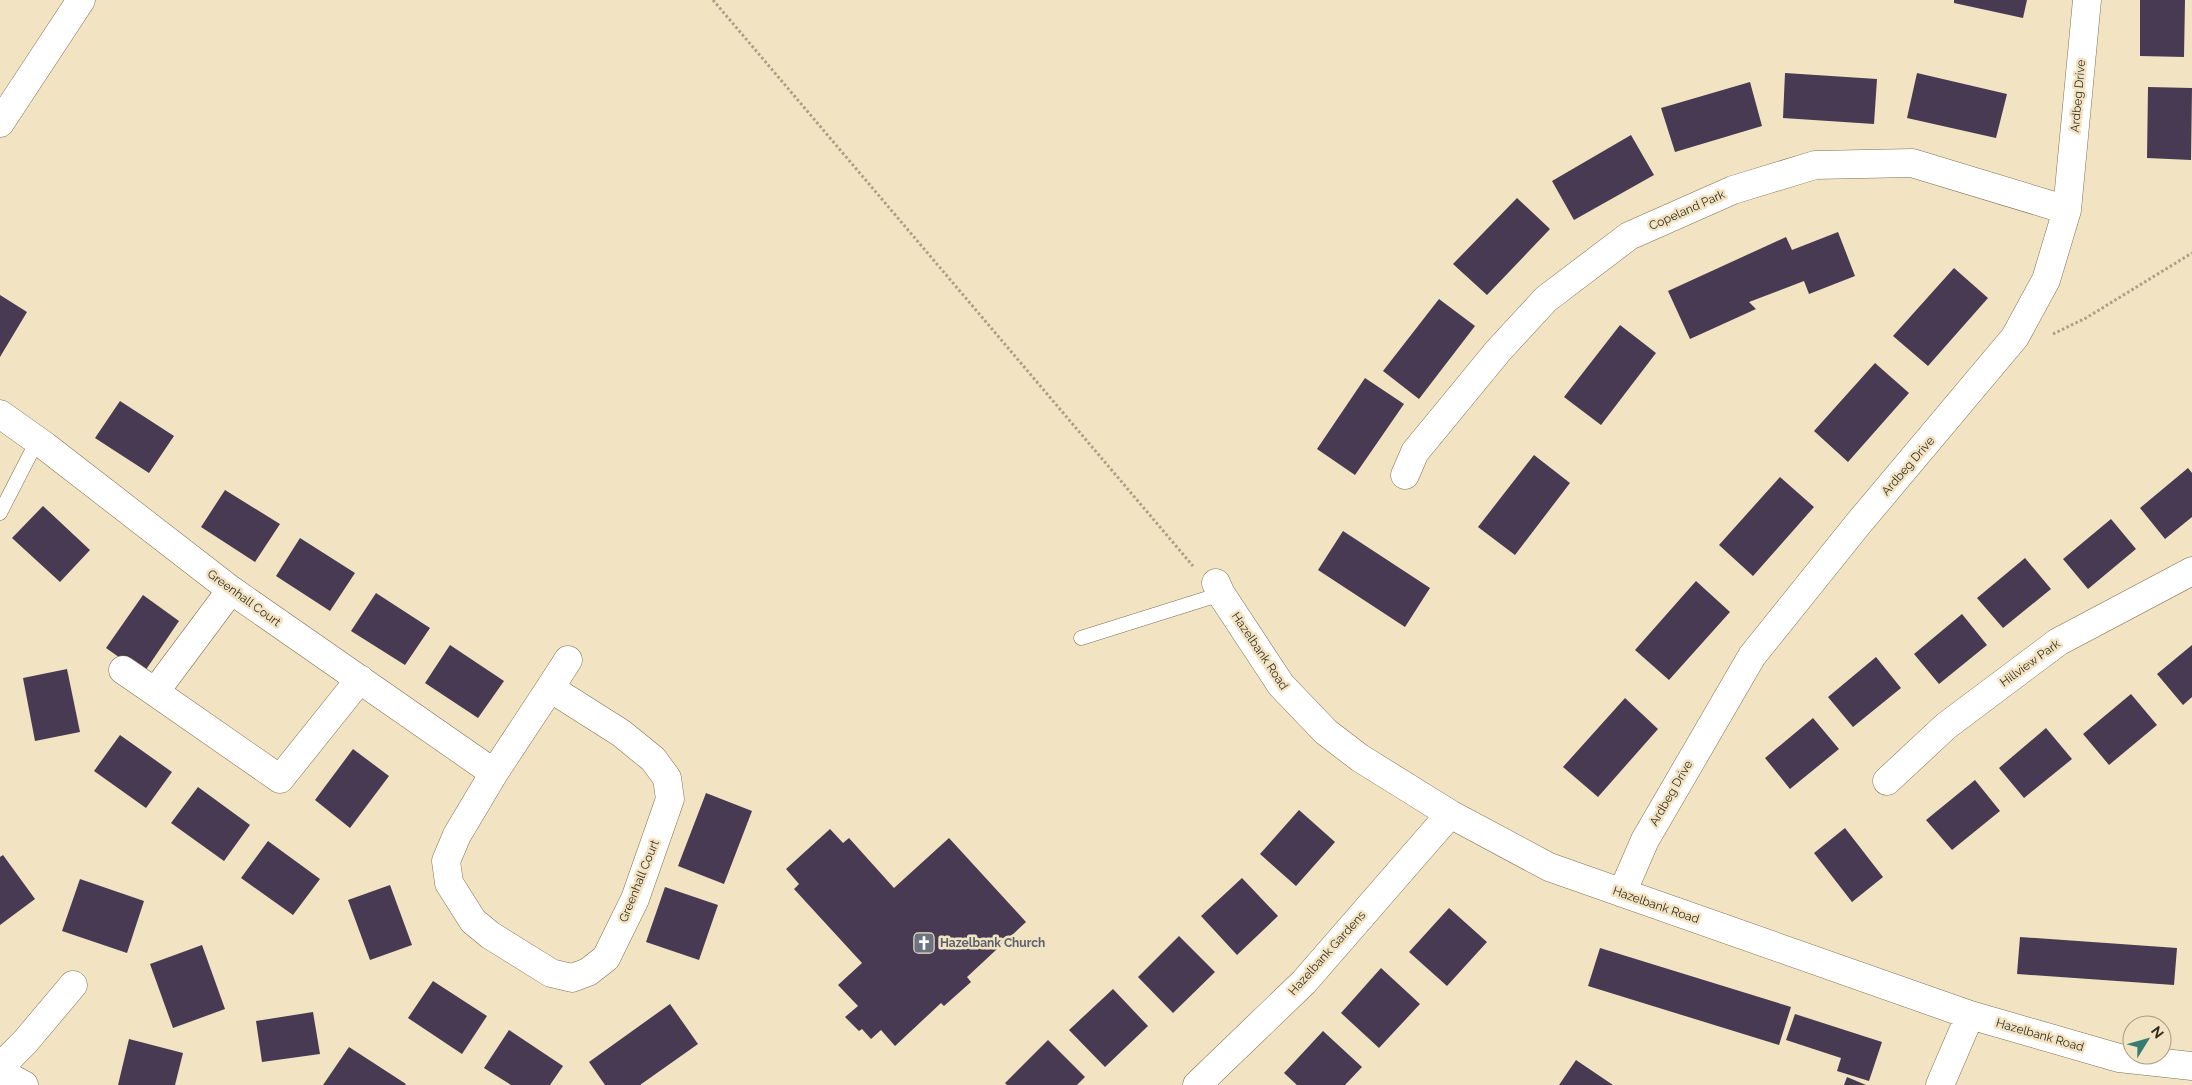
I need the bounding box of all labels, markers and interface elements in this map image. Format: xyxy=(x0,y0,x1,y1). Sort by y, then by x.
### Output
street label: Ardbeg Drive xyxy=(2068,59,2088,133)
street label: Copeland Park xyxy=(1647,187,1728,233)
street label: Ardbeg Drive xyxy=(1879,434,1937,498)
street label: Greenhall Court xyxy=(205,567,283,629)
street label: Hazelbank Road xyxy=(1229,610,1291,692)
street label: Hillview Park xyxy=(1997,636,2063,689)
street label: Ardbeg Drive xyxy=(1647,758,1695,828)
street label: Greenhall Court xyxy=(616,838,662,924)
street label: Hazelbank Road xyxy=(1611,884,1701,926)
street label: Hazelbank Gardens xyxy=(1286,908,1369,998)
church icon: Hazelbank Church xyxy=(912,931,936,955)
place label: Hazelbank Church xyxy=(940,936,1045,950)
north arrow xyxy=(2122,1015,2172,1065)
street label: Hazelbank Road xyxy=(1995,1016,2085,1054)
text: N xyxy=(2148,1023,2167,1041)

